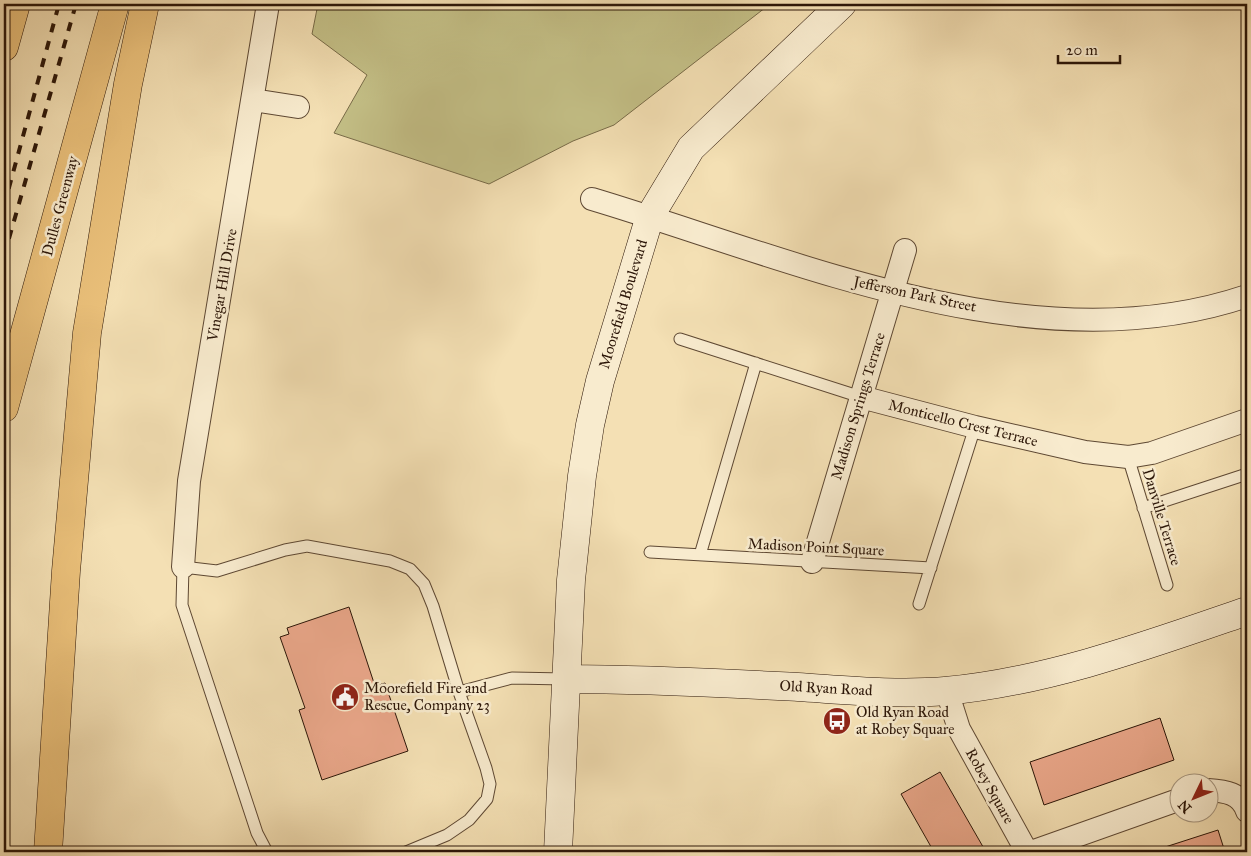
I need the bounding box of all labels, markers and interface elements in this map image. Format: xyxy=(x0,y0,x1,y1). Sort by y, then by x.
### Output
scale bar xyxy=(1058,32,1121,64)
text: 20 m xyxy=(1066,41,1098,59)
street label: Dulles Greenway xyxy=(38,153,82,258)
street label: Vinegar Hill Drive xyxy=(203,227,241,344)
street label: Moorefield Boulevard xyxy=(595,237,651,371)
street label: Jefferson Park Street xyxy=(850,272,979,317)
street label: Madison Springs Terrace xyxy=(827,330,889,482)
street label: Monticello Crest Terrace xyxy=(886,396,1040,450)
street label: Danville Terrace xyxy=(1139,466,1185,568)
street label: Madison Point Square xyxy=(747,534,885,561)
street label: Old Ryan Road xyxy=(779,677,873,699)
place label: Moorefield Fire and Rescue, Company 23 xyxy=(364,679,490,714)
public building icon: Moorefield Fire and Rescue, Company 23 xyxy=(330,682,360,712)
place label: Old Ryan Road at Robey Square xyxy=(856,703,955,739)
bus stop icon: Old Ryan Road at Robey Square xyxy=(822,706,852,736)
street label: Robey Square xyxy=(961,745,1018,827)
north arrow xyxy=(1168,774,1218,824)
text: N xyxy=(1175,796,1195,817)

